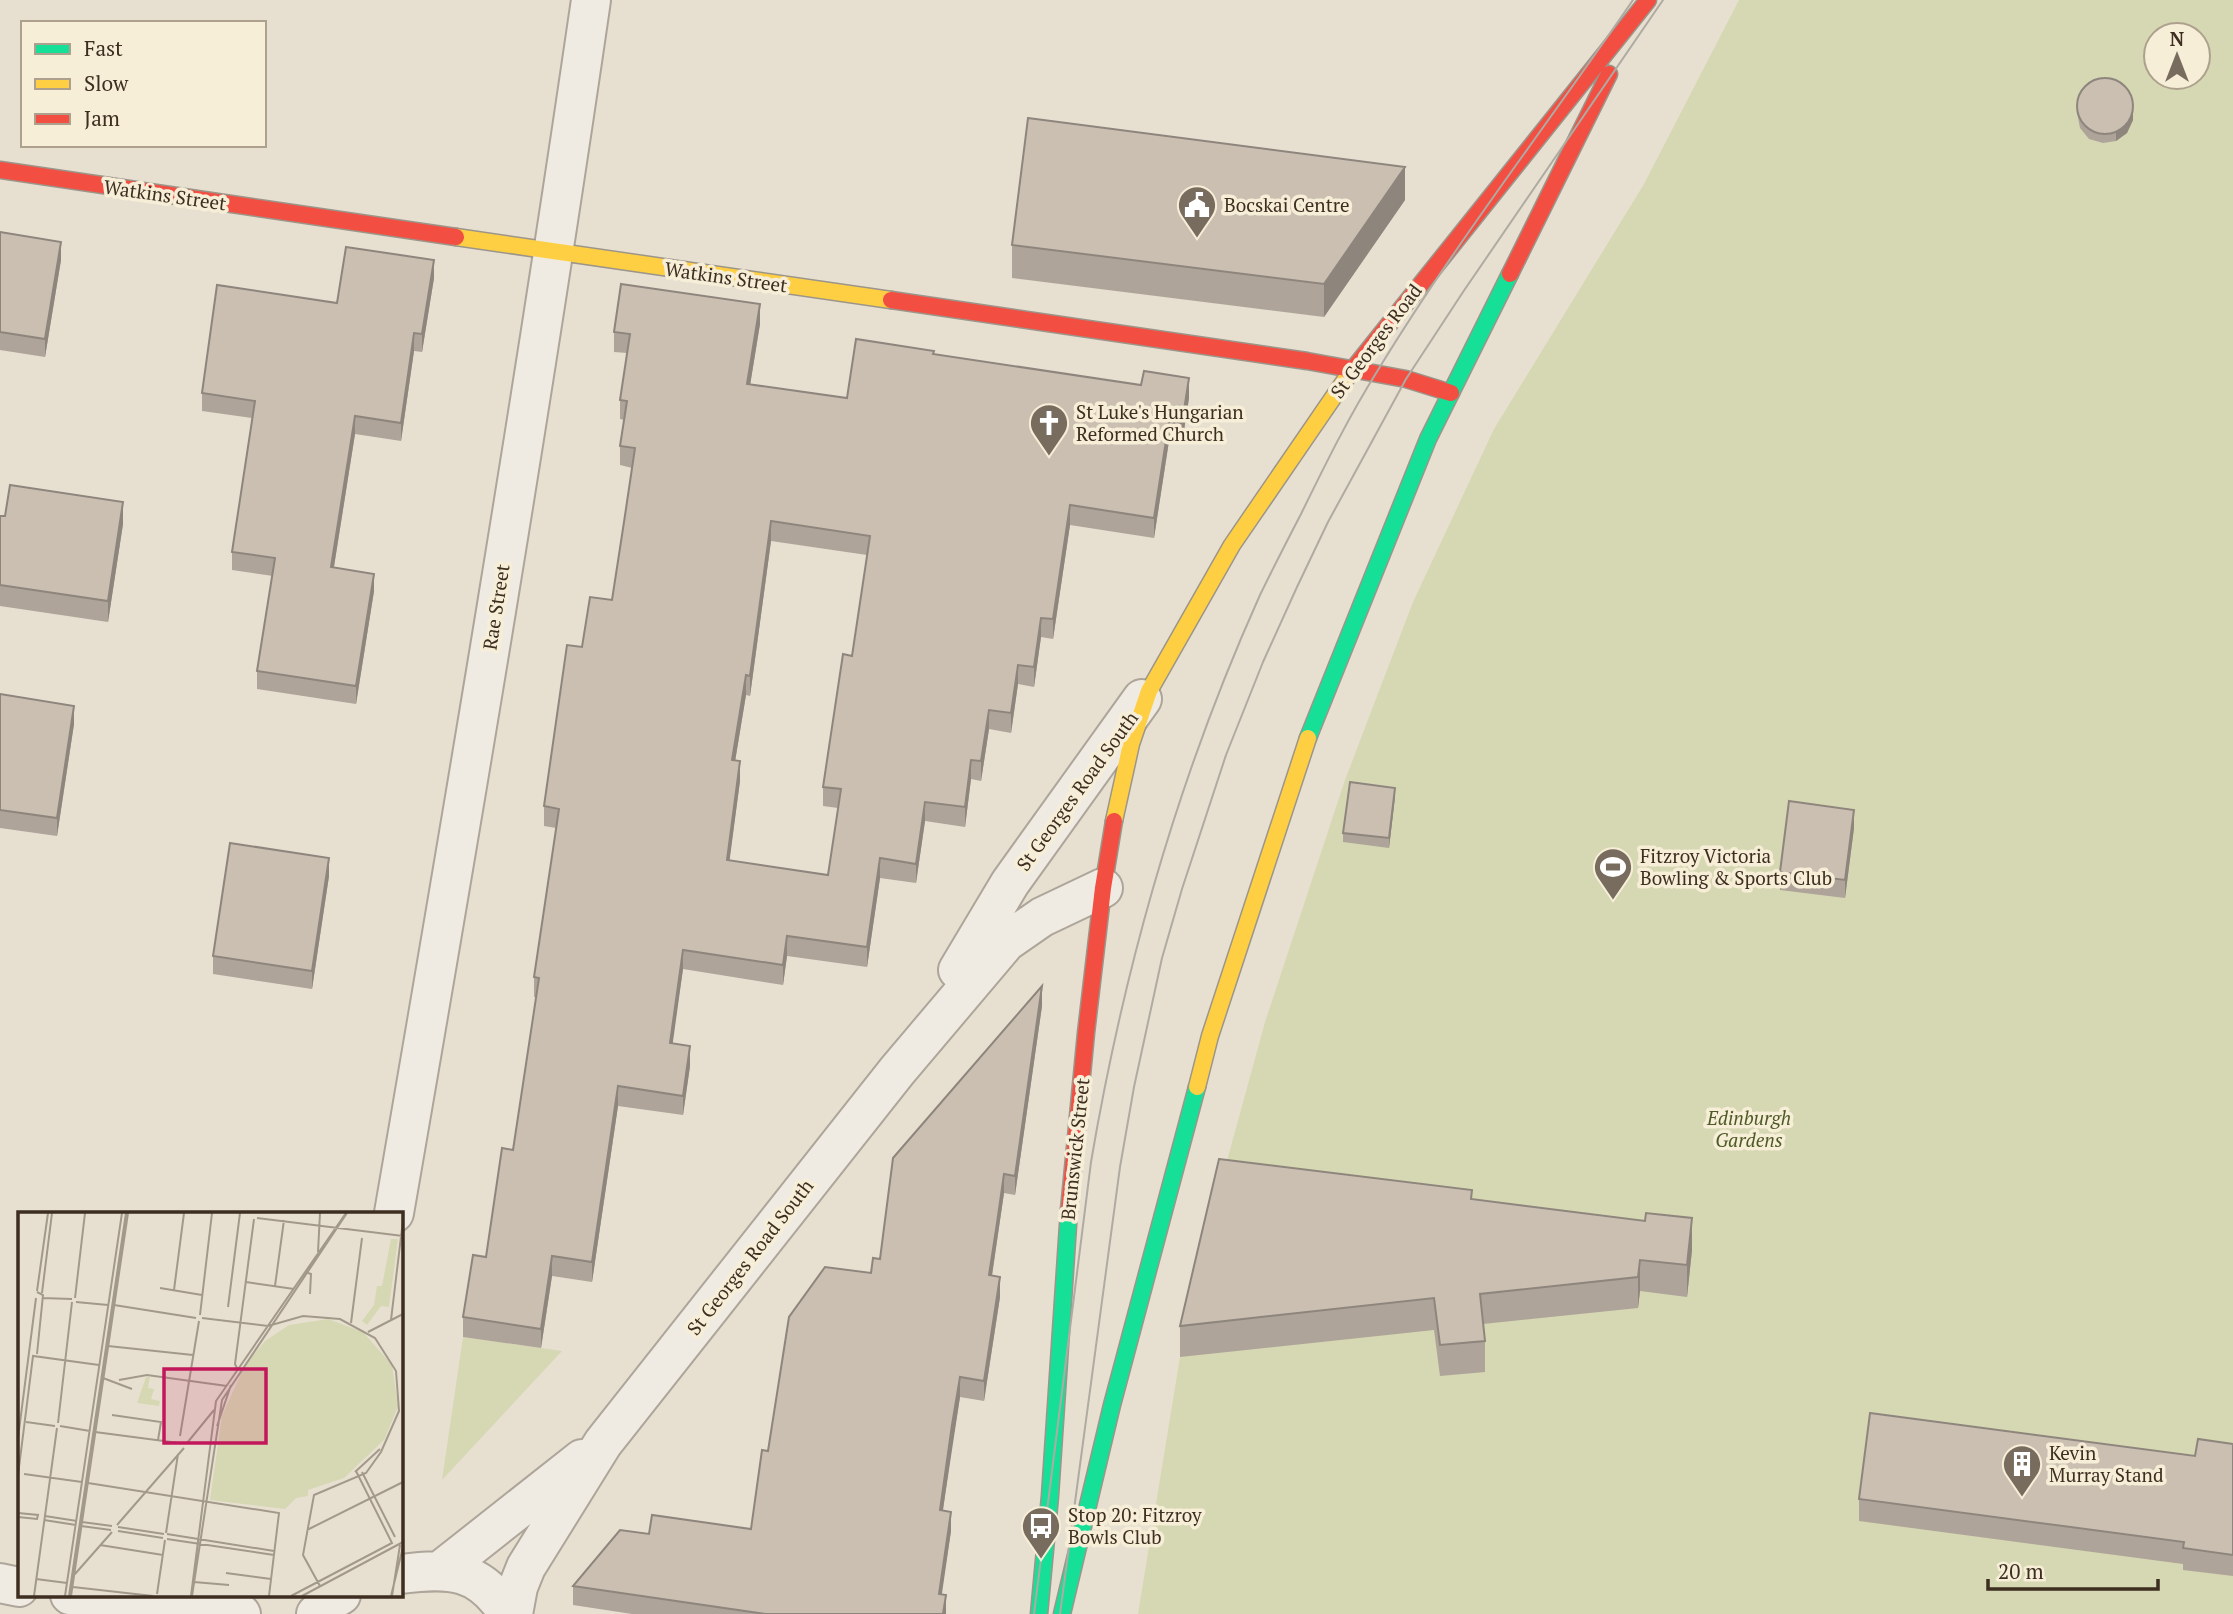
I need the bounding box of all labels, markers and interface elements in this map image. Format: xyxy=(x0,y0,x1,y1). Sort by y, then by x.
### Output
legend xyxy=(21,21,266,147)
north arrow xyxy=(2142,21,2212,91)
text: N xyxy=(2170,26,2185,51)
text: Fast xyxy=(84,34,123,62)
text: Slow xyxy=(84,69,129,97)
text: Jam xyxy=(84,104,120,132)
street label: Watkins Street xyxy=(102,174,228,215)
public building icon: Bocskai Centre xyxy=(1176,184,1218,239)
place label: Bocskai Centre xyxy=(1224,192,1350,217)
street label: Watkins Street xyxy=(663,256,789,297)
street label: St Georges Road xyxy=(1324,278,1427,403)
place label: St Luke's Hungarian Reformed Church xyxy=(1076,399,1244,446)
church icon: St Luke's Hungarian Reformed Church xyxy=(1028,402,1070,457)
street label: Rae Street xyxy=(476,562,515,652)
street label: St Georges Road South xyxy=(1010,706,1143,876)
place label: Fitzroy Victoria Bowling & Sports Club xyxy=(1640,843,1832,890)
sports icon: Fitzroy Victoria Bowling & Sports Club xyxy=(1592,846,1634,901)
street label: Brunswick Street xyxy=(1055,1077,1094,1221)
park label: Edinburgh Gardens xyxy=(1706,1105,1791,1152)
street label: St Georges Road South xyxy=(681,1174,818,1340)
inset map xyxy=(18,1212,402,1596)
place label: Kevin Murray Stand xyxy=(2049,1440,2164,1487)
building icon: Kevin Murray Stand xyxy=(2001,1443,2043,1498)
place label: Stop 20: Fitzroy Bowls Club xyxy=(1068,1502,1202,1549)
bus stop icon: Stop 20: Fitzroy Bowls Club xyxy=(1020,1505,1062,1560)
scale bar xyxy=(1988,1548,2158,1592)
text: 20 m xyxy=(1998,1557,2044,1585)

